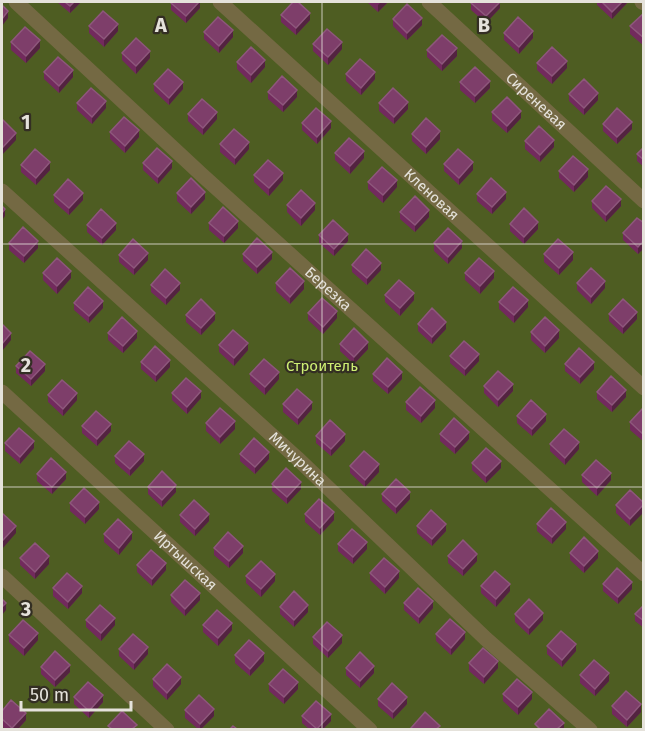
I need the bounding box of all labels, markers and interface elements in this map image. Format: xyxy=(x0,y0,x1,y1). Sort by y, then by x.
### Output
text: A xyxy=(154,13,168,37)
text: B xyxy=(478,13,490,37)
street label: Сиреневая xyxy=(502,69,570,134)
text: 1 xyxy=(21,110,31,134)
street label: Кленовая xyxy=(400,165,463,224)
street label: Березка xyxy=(301,263,355,315)
text: 2 xyxy=(21,353,31,377)
park label: Строитель xyxy=(286,357,358,375)
street label: Мичурина xyxy=(265,428,330,490)
street label: Иртышская xyxy=(150,527,221,594)
text: 3 xyxy=(20,597,31,621)
scale bar xyxy=(21,674,130,712)
text: 50 m xyxy=(30,684,69,706)

